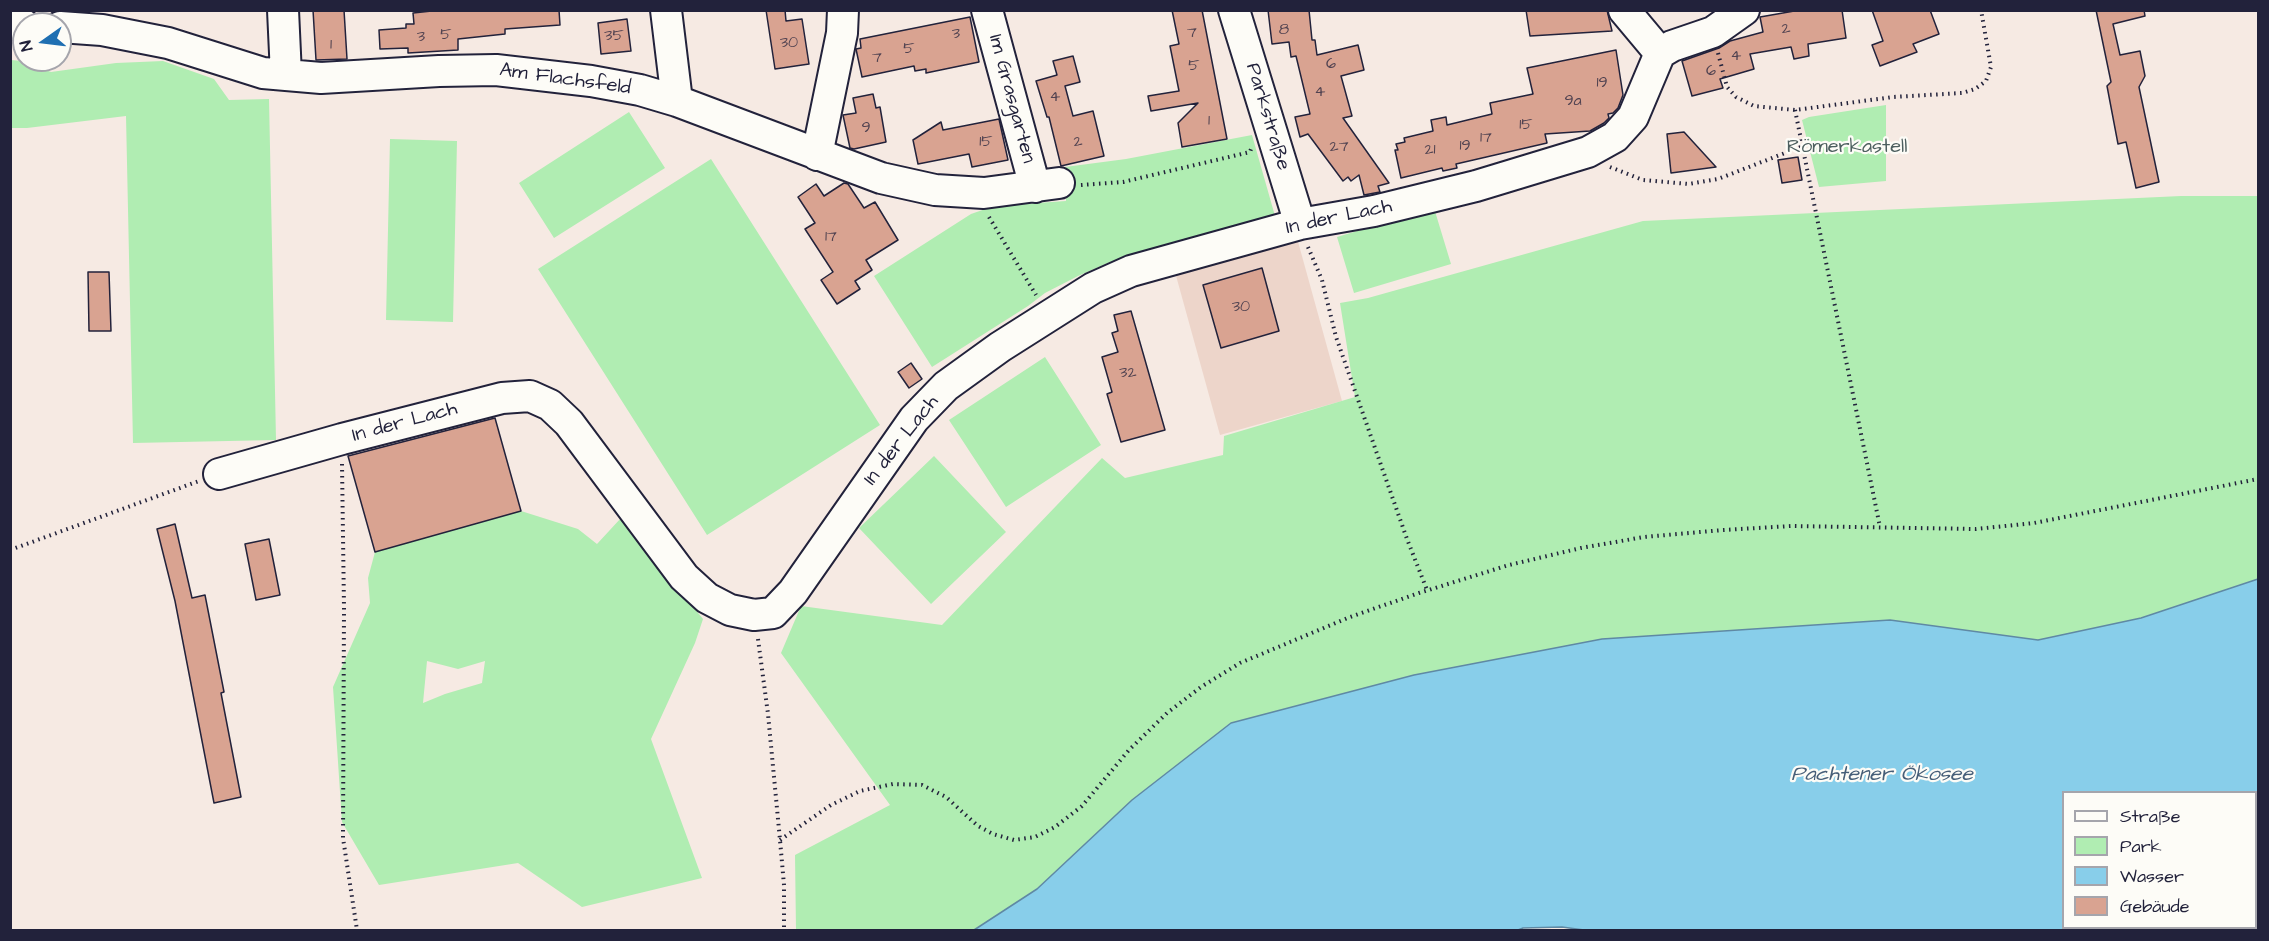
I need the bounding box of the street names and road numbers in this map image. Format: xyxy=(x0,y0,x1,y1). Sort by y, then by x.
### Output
street label: Im Grasgarten xyxy=(982,32,1040,166)
street label: Am Flachsfeld xyxy=(498,59,632,101)
street label: Parkstraße xyxy=(1239,61,1295,173)
street label: In der Lach xyxy=(1284,195,1394,241)
street label: In der Lach xyxy=(859,391,945,491)
street label: In der Lach xyxy=(350,397,460,449)

